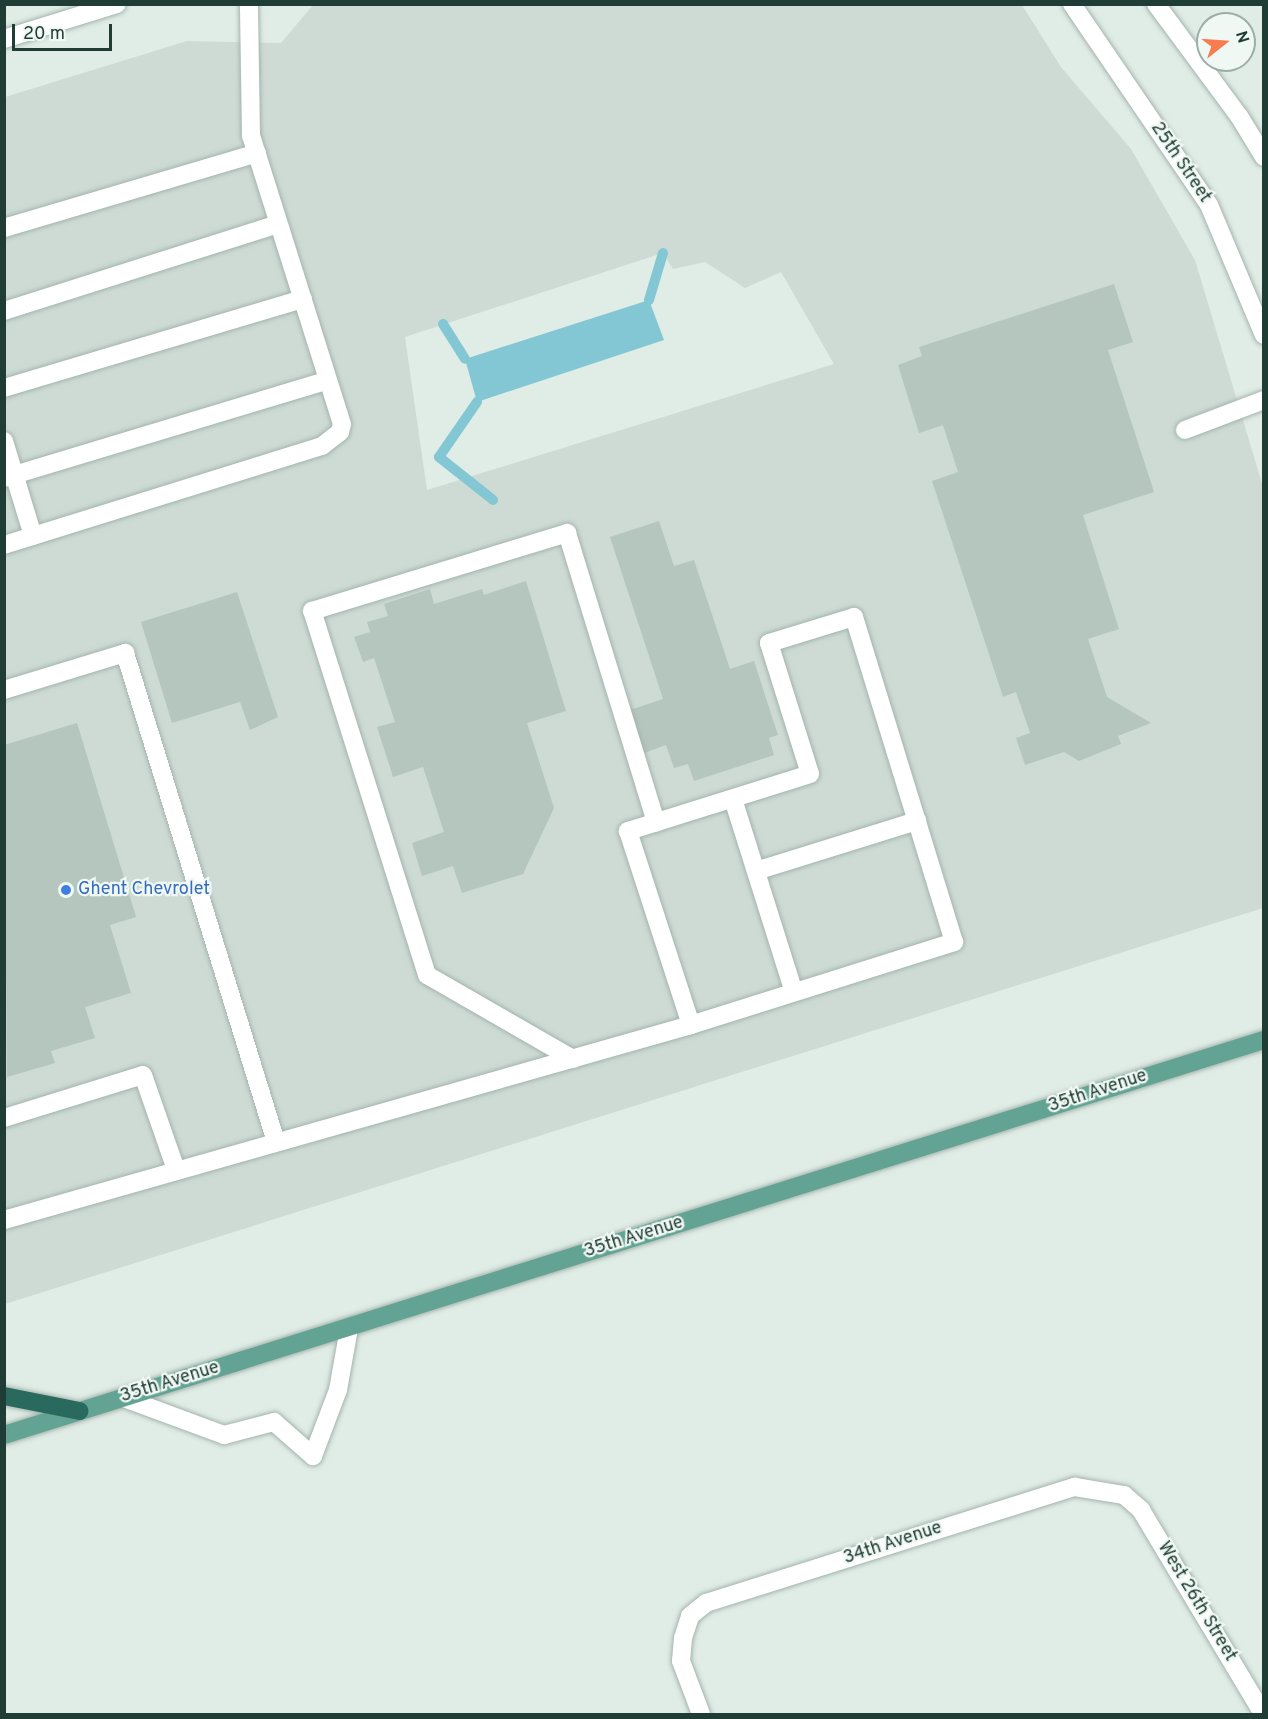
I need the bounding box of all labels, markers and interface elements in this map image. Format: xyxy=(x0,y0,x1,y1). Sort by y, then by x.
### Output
scale bar xyxy=(15,12,116,50)
north arrow xyxy=(1196,12,1256,72)
text: 20 m xyxy=(23,23,65,46)
text: N xyxy=(1230,29,1253,46)
street label: 25th Street xyxy=(1145,119,1215,207)
place label: Ghent Chevrolet xyxy=(78,879,210,901)
marker: Ghent Chevrolet xyxy=(59,883,73,897)
street label: 35th Avenue xyxy=(1046,1066,1150,1118)
street label: 35th Avenue xyxy=(582,1213,686,1263)
street label: 35th Avenue xyxy=(118,1358,222,1408)
street label: 34th Avenue xyxy=(841,1518,945,1570)
street label: West 26th Street xyxy=(1152,1538,1240,1666)

